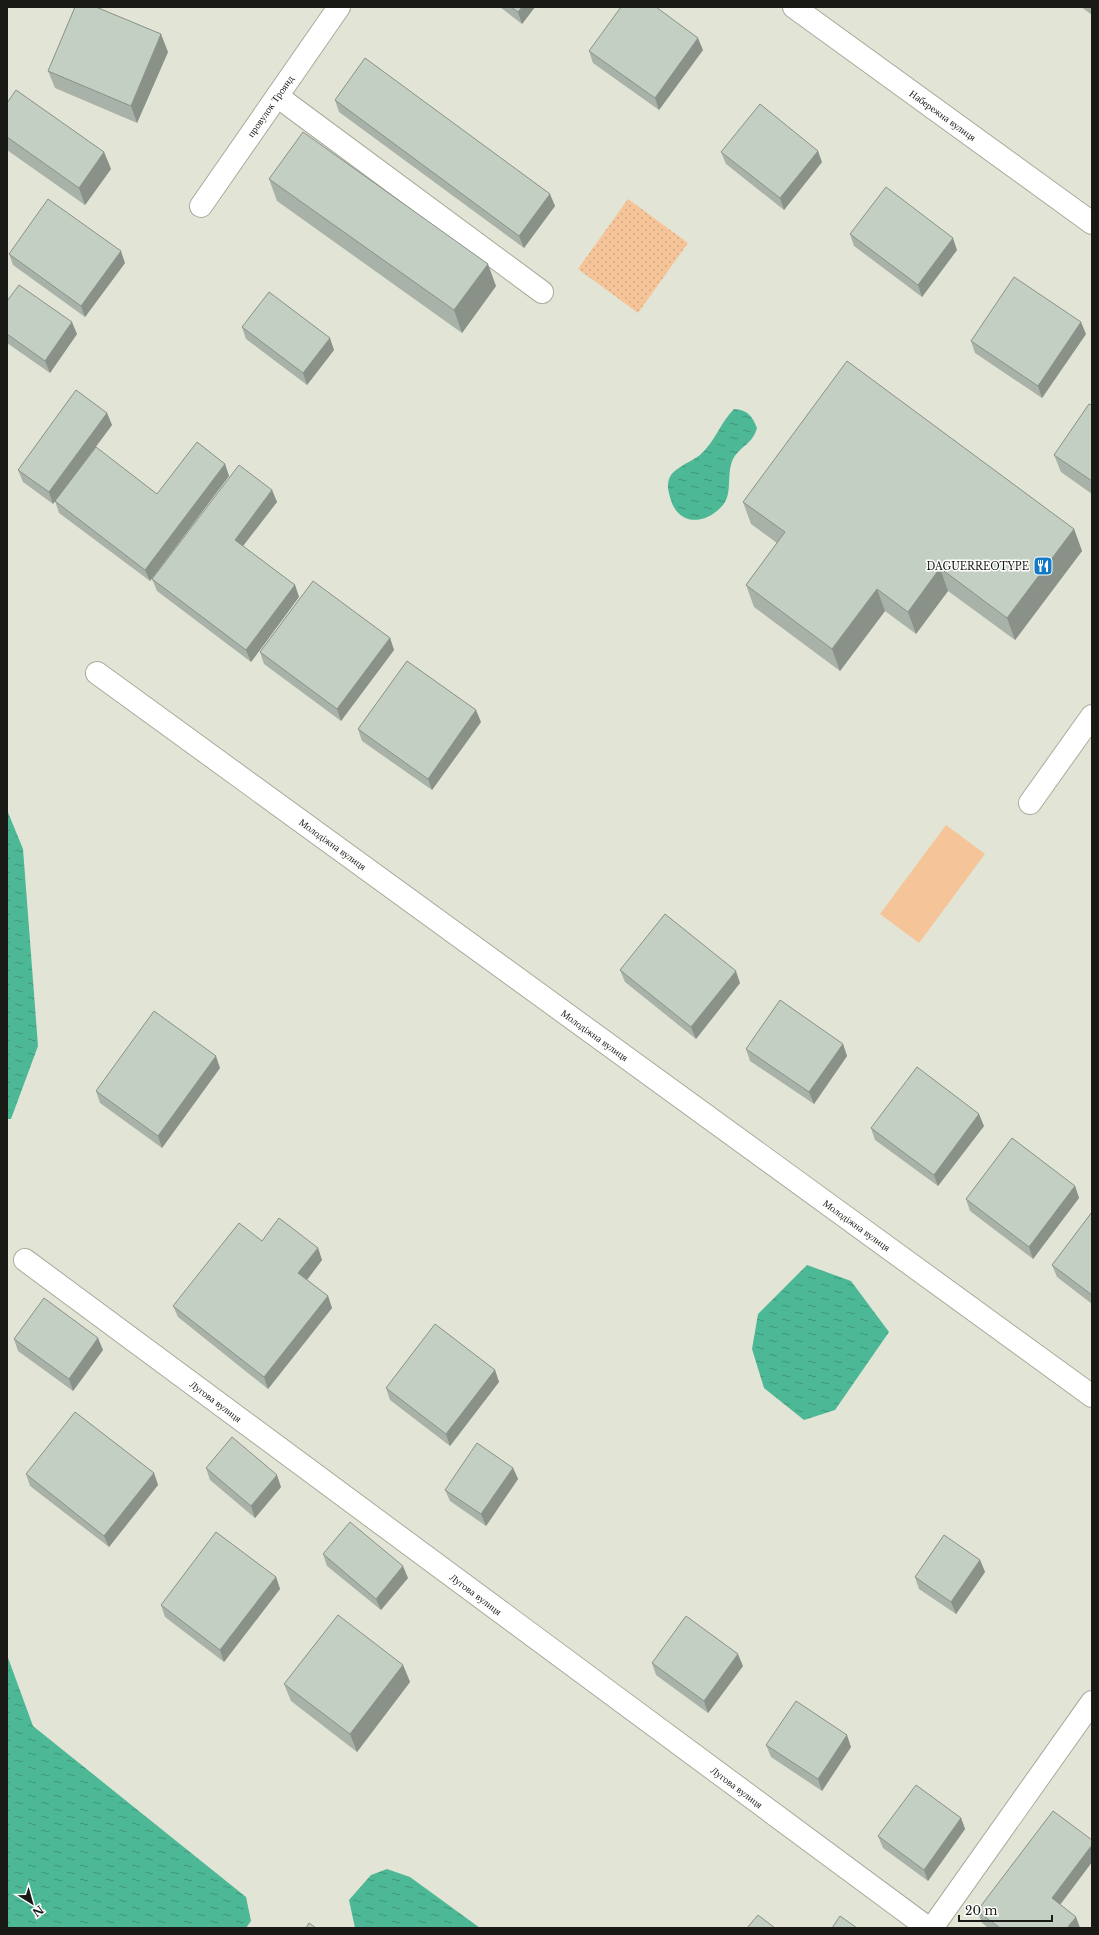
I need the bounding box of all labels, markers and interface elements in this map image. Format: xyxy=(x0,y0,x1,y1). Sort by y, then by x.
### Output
street label: провулок Троянд xyxy=(244,73,297,140)
street label: Набережна вулиця xyxy=(907,87,979,144)
restaurant icon: DAGUERREOTYPE xyxy=(1032,555,1054,577)
place label: DAGUERREOTYPE xyxy=(926,560,1029,573)
street label: Молодіжна вулиця xyxy=(297,816,369,873)
street label: Молодіжна вулиця xyxy=(559,1007,631,1064)
street label: Молодіжна вулиця xyxy=(821,1197,893,1254)
street label: Лугова вулиця xyxy=(187,1378,244,1425)
street label: Лугова вулиця xyxy=(447,1571,504,1618)
street label: Лугова вулиця xyxy=(708,1764,765,1811)
north arrow xyxy=(12,1883,52,1923)
scale bar xyxy=(959,1897,1052,1923)
text: N xyxy=(29,1902,46,1920)
text: 20 m xyxy=(965,1903,997,1918)

